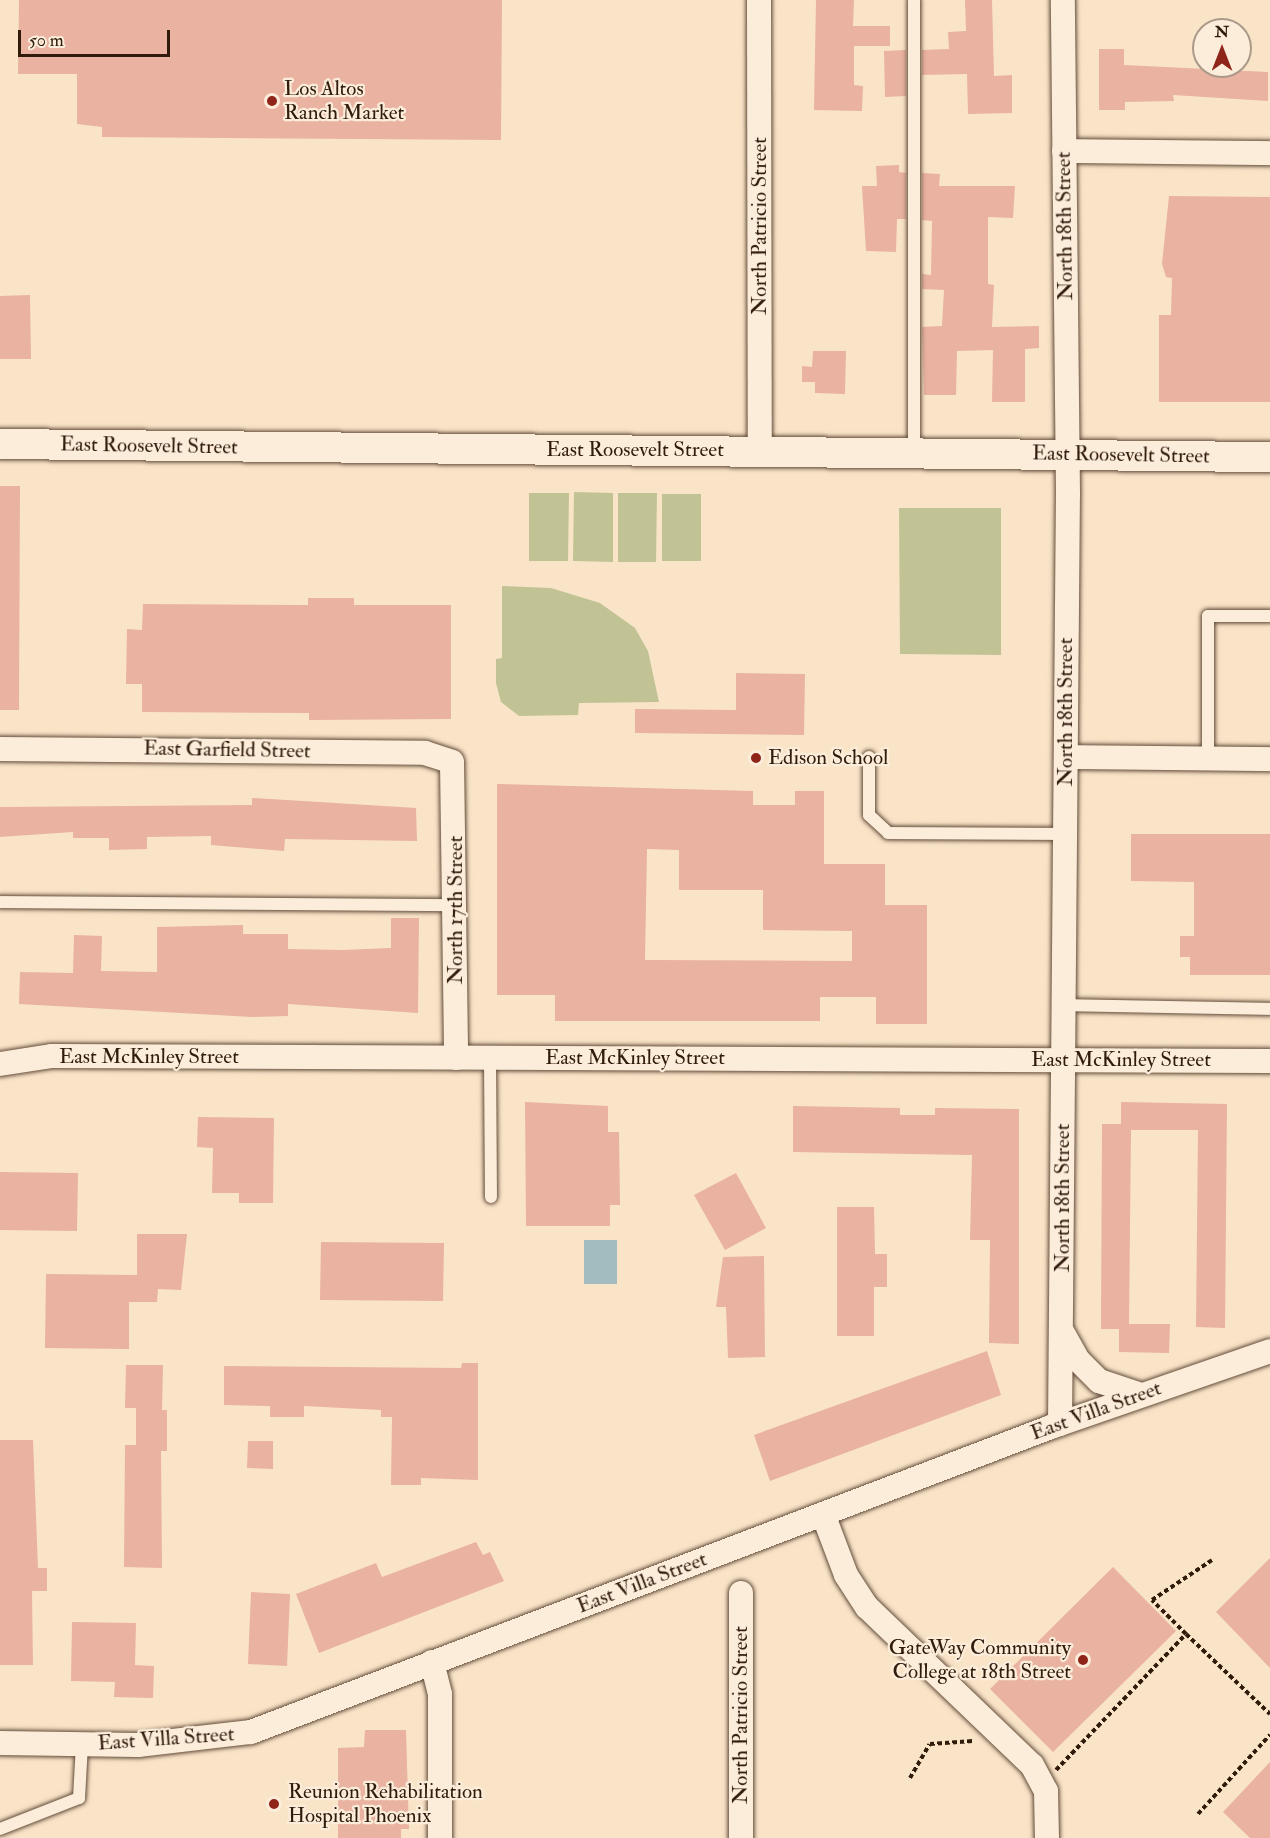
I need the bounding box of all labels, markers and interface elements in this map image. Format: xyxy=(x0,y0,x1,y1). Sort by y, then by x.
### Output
scale bar xyxy=(21,18,172,56)
north arrow xyxy=(1192,18,1252,78)
text: N xyxy=(1215,22,1229,42)
text: 50 m xyxy=(29,29,64,52)
place label: Los Altos Ranch Market xyxy=(284,76,404,126)
marker: Los Altos Ranch Market xyxy=(265,94,279,108)
street label: North Patricio Street xyxy=(747,137,773,315)
street label: North 18th Street xyxy=(1051,151,1079,301)
street label: East Roosevelt Street xyxy=(60,432,238,460)
street label: East Roosevelt Street xyxy=(546,437,724,463)
street label: East Roosevelt Street xyxy=(1032,441,1210,469)
street label: North 18th Street xyxy=(1053,638,1079,786)
street label: East Garfield Street xyxy=(143,736,311,764)
place label: Edison School xyxy=(768,745,888,771)
marker: Edison School xyxy=(749,751,763,765)
street label: North 17th Street xyxy=(443,836,469,984)
street label: East McKinley Street xyxy=(59,1044,239,1070)
street label: East McKinley Street xyxy=(545,1045,725,1071)
street label: East McKinley Street xyxy=(1031,1047,1211,1073)
street label: North 18th Street xyxy=(1050,1124,1076,1272)
street label: East Villa Street xyxy=(1027,1376,1165,1446)
street label: East Villa Street xyxy=(574,1547,710,1619)
street label: North Patricio Street xyxy=(728,1626,754,1804)
place label: GateWay Community College at 18th Street xyxy=(889,1635,1071,1685)
marker: GateWay Community College at 18th Street xyxy=(1076,1653,1090,1667)
street label: East Villa Street xyxy=(97,1722,235,1756)
place label: Reunion Rehabilitation Hospital Phoenix xyxy=(288,1779,483,1829)
marker: Reunion Rehabilitation Hospital Phoenix xyxy=(265,1795,283,1813)

